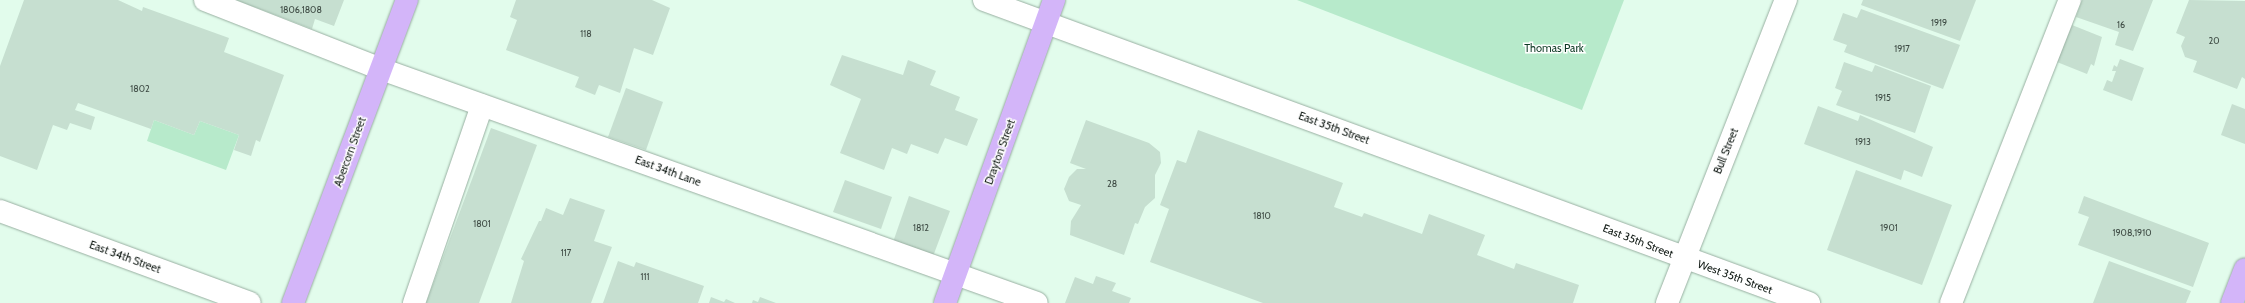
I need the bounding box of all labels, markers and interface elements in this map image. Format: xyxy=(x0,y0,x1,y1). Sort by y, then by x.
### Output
house number: 1806,1808 xyxy=(280,5,322,15)
house number: 1919 xyxy=(1931,18,1947,28)
house number: 16 xyxy=(2117,20,2125,30)
house number: 118 xyxy=(580,29,592,39)
house number: 20 xyxy=(2209,36,2219,46)
park label: Thomas Park xyxy=(1524,41,1584,55)
house number: 1917 xyxy=(1894,44,1910,54)
house number: 1802 xyxy=(130,84,150,94)
house number: 1915 xyxy=(1875,93,1891,103)
street label: East 35th Street xyxy=(1297,109,1371,147)
street label: Abercorn Street xyxy=(331,115,369,189)
street label: Drayton Street xyxy=(982,118,1018,186)
street label: Bull Street xyxy=(1711,126,1741,176)
house number: 1913 xyxy=(1855,137,1871,147)
street label: East 34th Lane xyxy=(633,153,703,189)
house number: 28 xyxy=(1107,179,1117,189)
house number: 1810 xyxy=(1253,211,1271,221)
house number: 1801 xyxy=(473,219,491,229)
street label: East 35th Street xyxy=(1601,222,1675,260)
house number: 1812 xyxy=(913,223,929,233)
house number: 1901 xyxy=(1880,223,1898,233)
house number: 1908,1910 xyxy=(2113,228,2151,238)
street label: East 34th Street xyxy=(88,238,162,276)
house number: 117 xyxy=(561,248,571,258)
street label: West 35th Street xyxy=(1696,257,1774,297)
house number: 111 xyxy=(641,272,649,282)

